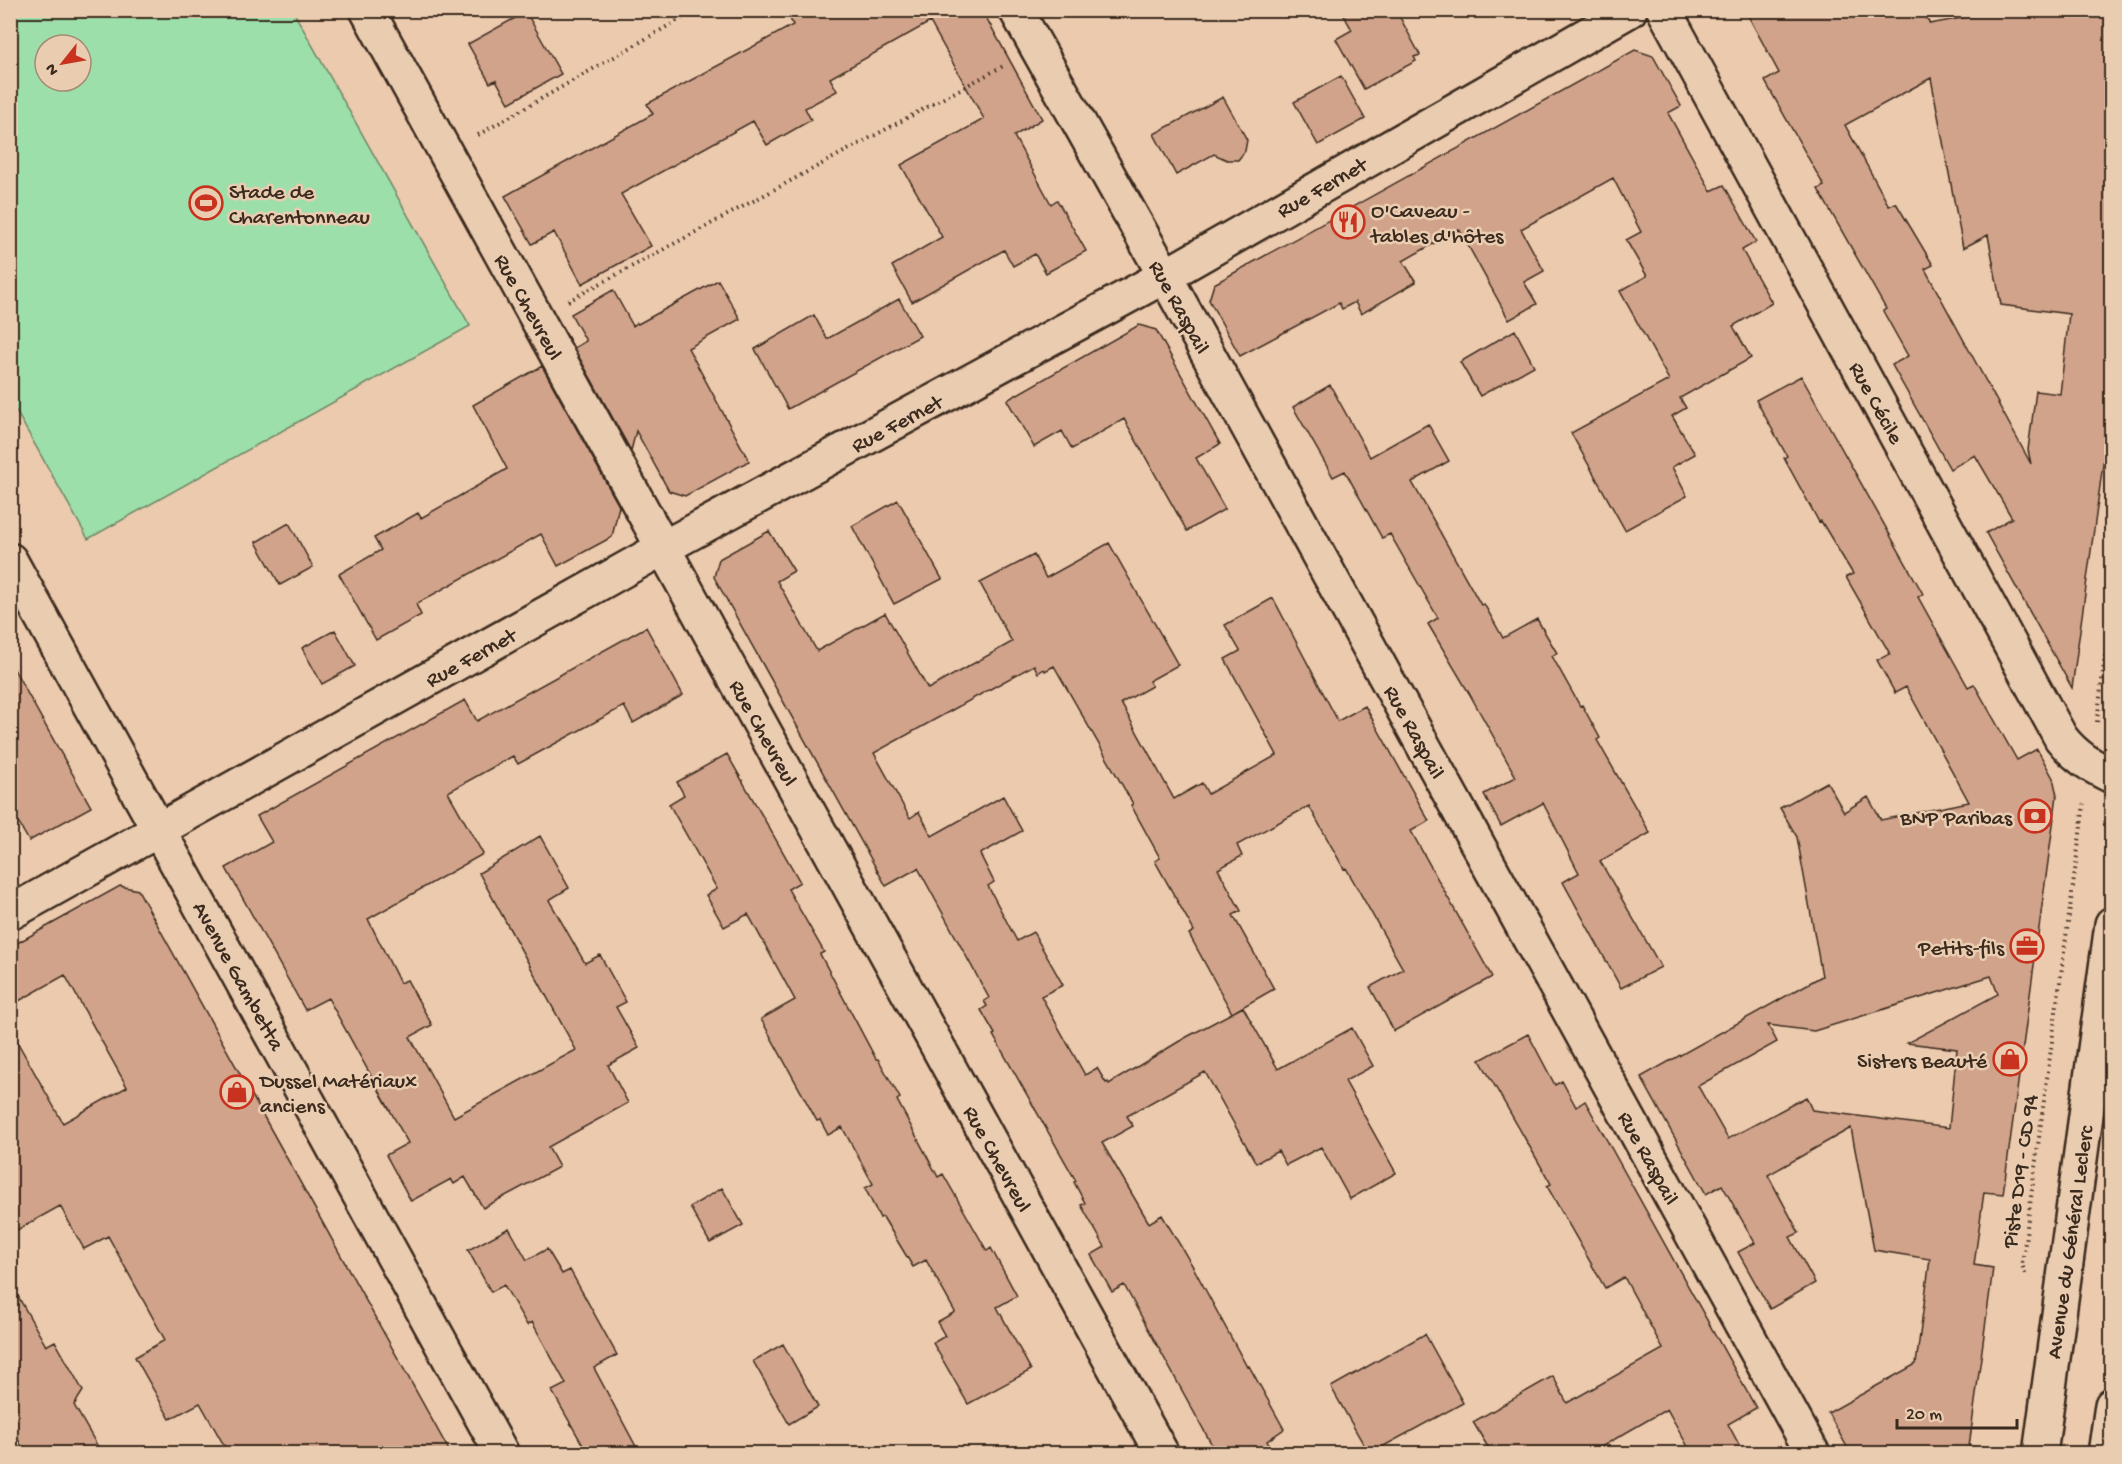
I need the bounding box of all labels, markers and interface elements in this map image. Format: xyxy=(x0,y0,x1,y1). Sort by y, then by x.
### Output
north arrow xyxy=(33,33,93,93)
text: N xyxy=(42,59,64,78)
street label: Rue Fernet xyxy=(1273,152,1374,226)
place label: Stade de Charentonneau xyxy=(229,181,370,232)
sports icon: Stade de Charentonneau xyxy=(188,185,224,221)
place label: O'Caveau - tables d'hôtes xyxy=(1369,200,1504,251)
restaurant icon: O'Caveau - tables d'hôtes xyxy=(1330,204,1366,240)
street label: Rue Chevreul xyxy=(487,250,566,366)
street label: Rue Raspail xyxy=(1141,257,1214,359)
street label: Rue Cécile xyxy=(1841,358,1908,450)
street label: Rue Fernet xyxy=(848,390,950,460)
street label: Rue Fernet xyxy=(422,623,524,695)
street label: Rue Chevreul xyxy=(722,676,801,792)
street label: Rue Raspail xyxy=(1376,682,1449,784)
bank icon: BNP Paribas xyxy=(2017,798,2053,834)
place label: BNP Paribas xyxy=(1899,807,2013,833)
street label: Avenue Gambetta xyxy=(185,898,289,1057)
office icon: Petits-fils xyxy=(2009,928,2045,964)
place label: Petits-fils xyxy=(1917,937,2005,963)
shop icon: Sisters Beauté xyxy=(1992,1041,2028,1077)
place label: Sisters Beauté xyxy=(1857,1050,1988,1076)
place label: Dussel Matériaux anciens xyxy=(258,1070,417,1121)
shop icon: Dussel Matériaux anciens xyxy=(219,1074,255,1110)
street label: Piste D19 - CD 94 xyxy=(1998,1092,2046,1251)
street label: Rue Chevreul xyxy=(956,1102,1035,1218)
street label: Rue Raspail xyxy=(1610,1108,1683,1210)
street label: Avenue du Général Leclerc xyxy=(2043,1123,2101,1361)
scale bar xyxy=(1897,1392,2017,1430)
text: 20 m xyxy=(1906,1405,1942,1426)

